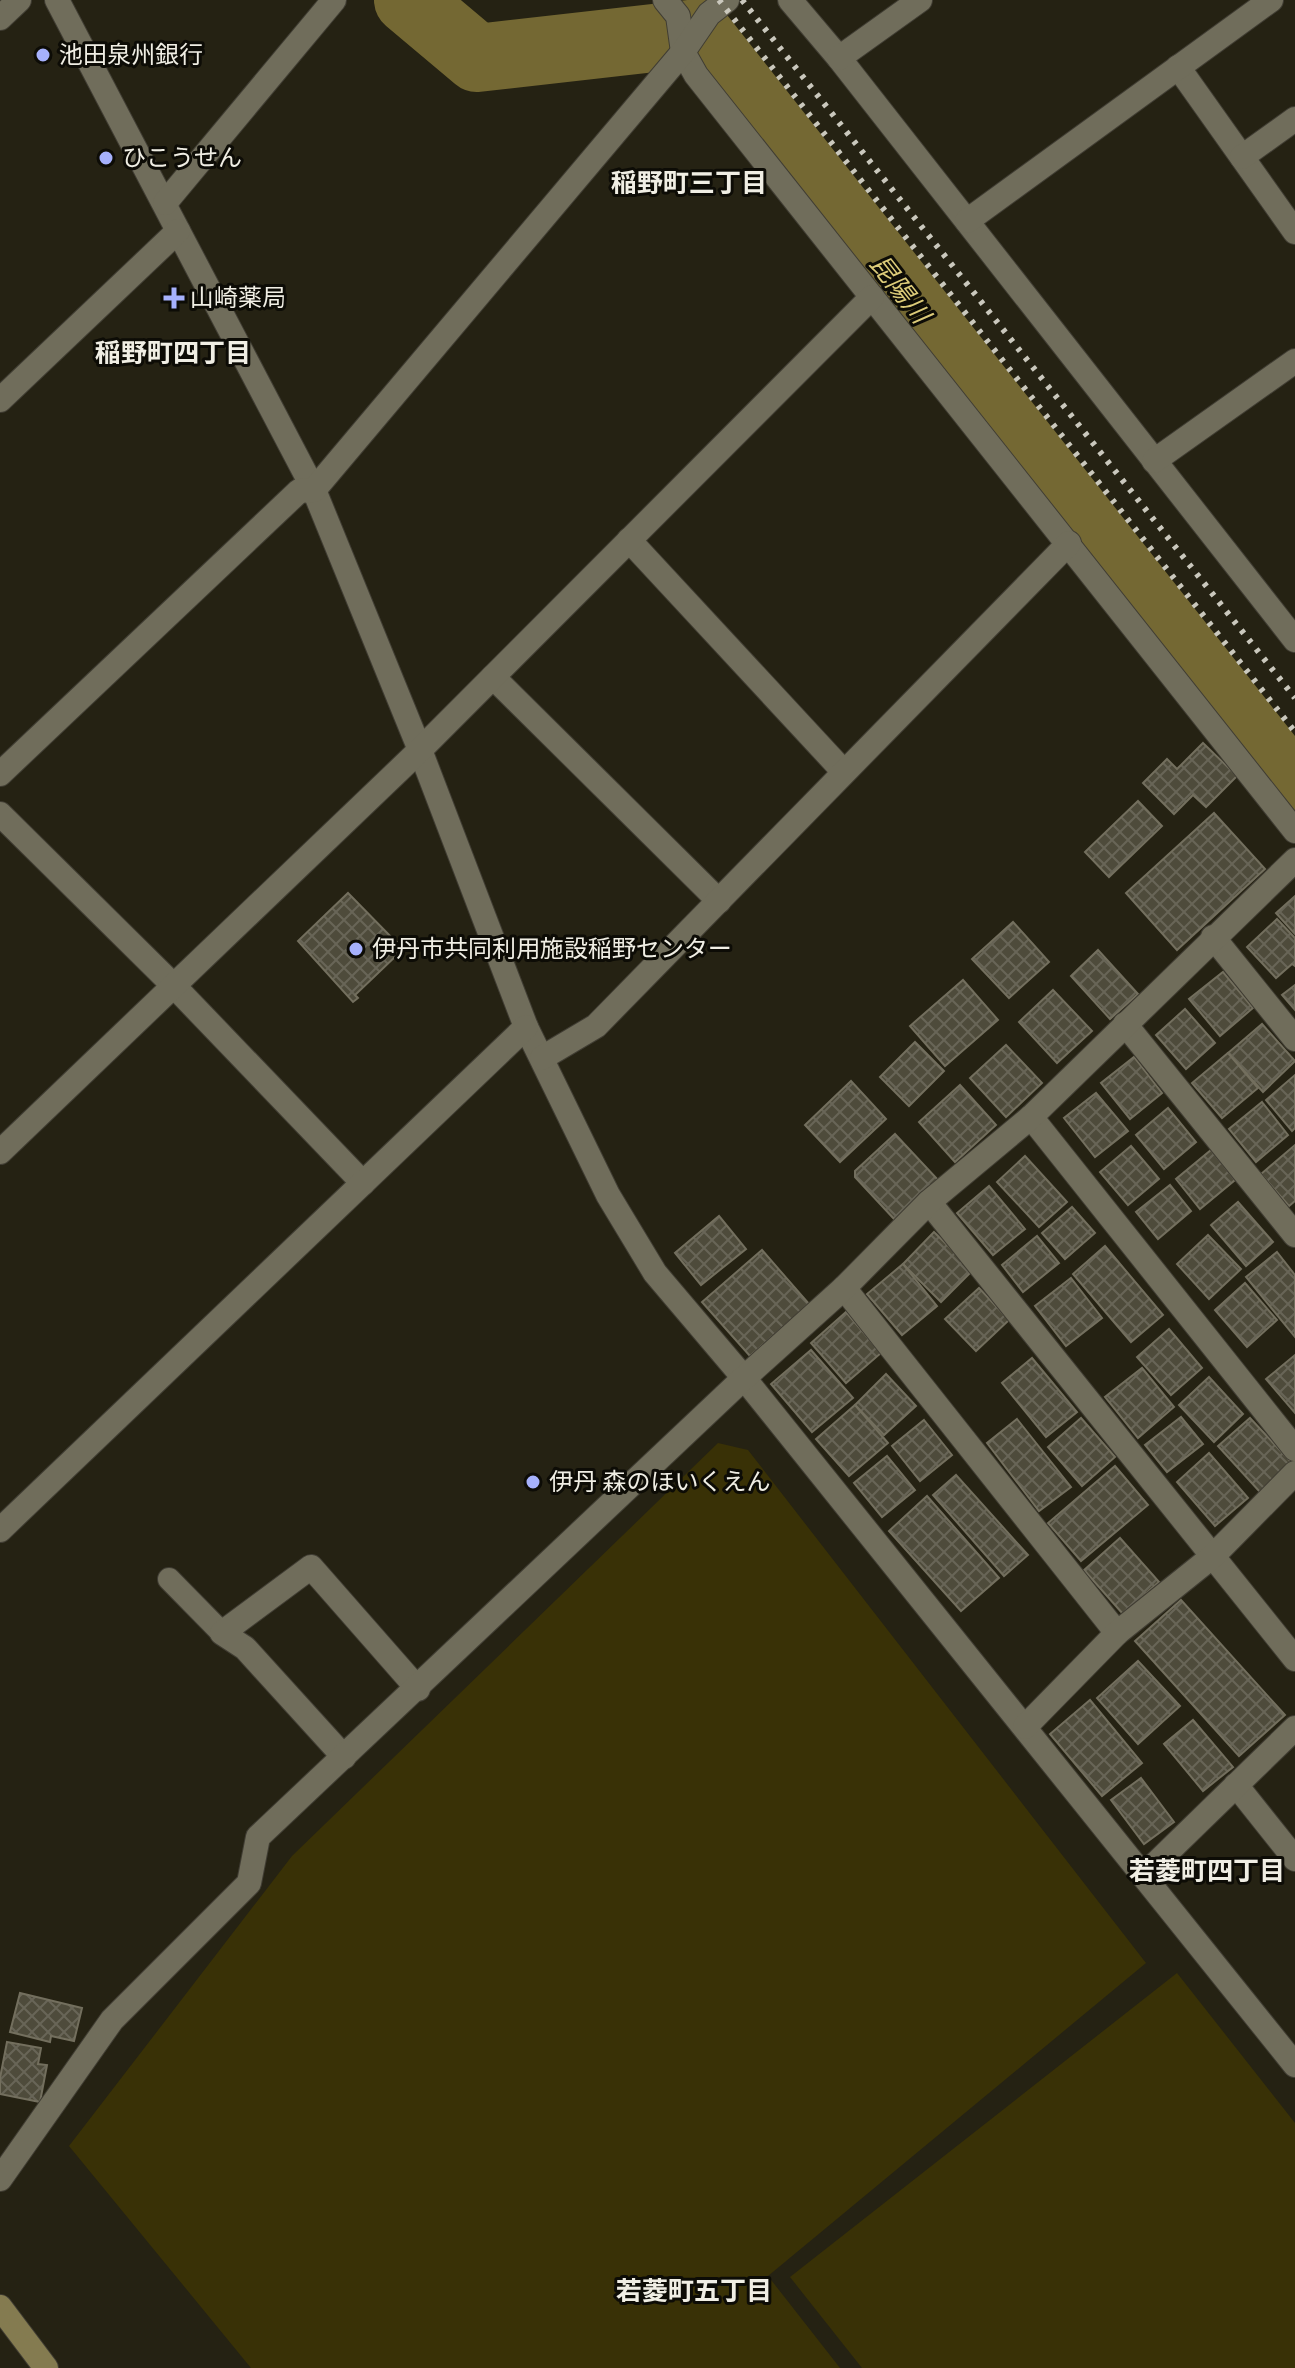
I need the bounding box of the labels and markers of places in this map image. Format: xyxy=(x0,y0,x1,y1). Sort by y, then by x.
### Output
place label: 池田泉州銀行 xyxy=(59,35,203,70)
marker: 池田泉州銀行 xyxy=(34,46,52,64)
place label: ひこうせん xyxy=(122,138,242,173)
marker: ひこうせん xyxy=(97,149,115,167)
place label: 山崎薬局 xyxy=(190,278,286,313)
marker: 山崎薬局 xyxy=(165,289,183,307)
place label: 伊丹市共同利用施設稲野センター xyxy=(372,929,732,964)
marker: 伊丹市共同利用施設稲野センター xyxy=(347,940,365,958)
place label: 伊丹 森のほいくえん xyxy=(549,1462,770,1497)
marker: 伊丹 森のほいくえん xyxy=(524,1473,542,1491)

